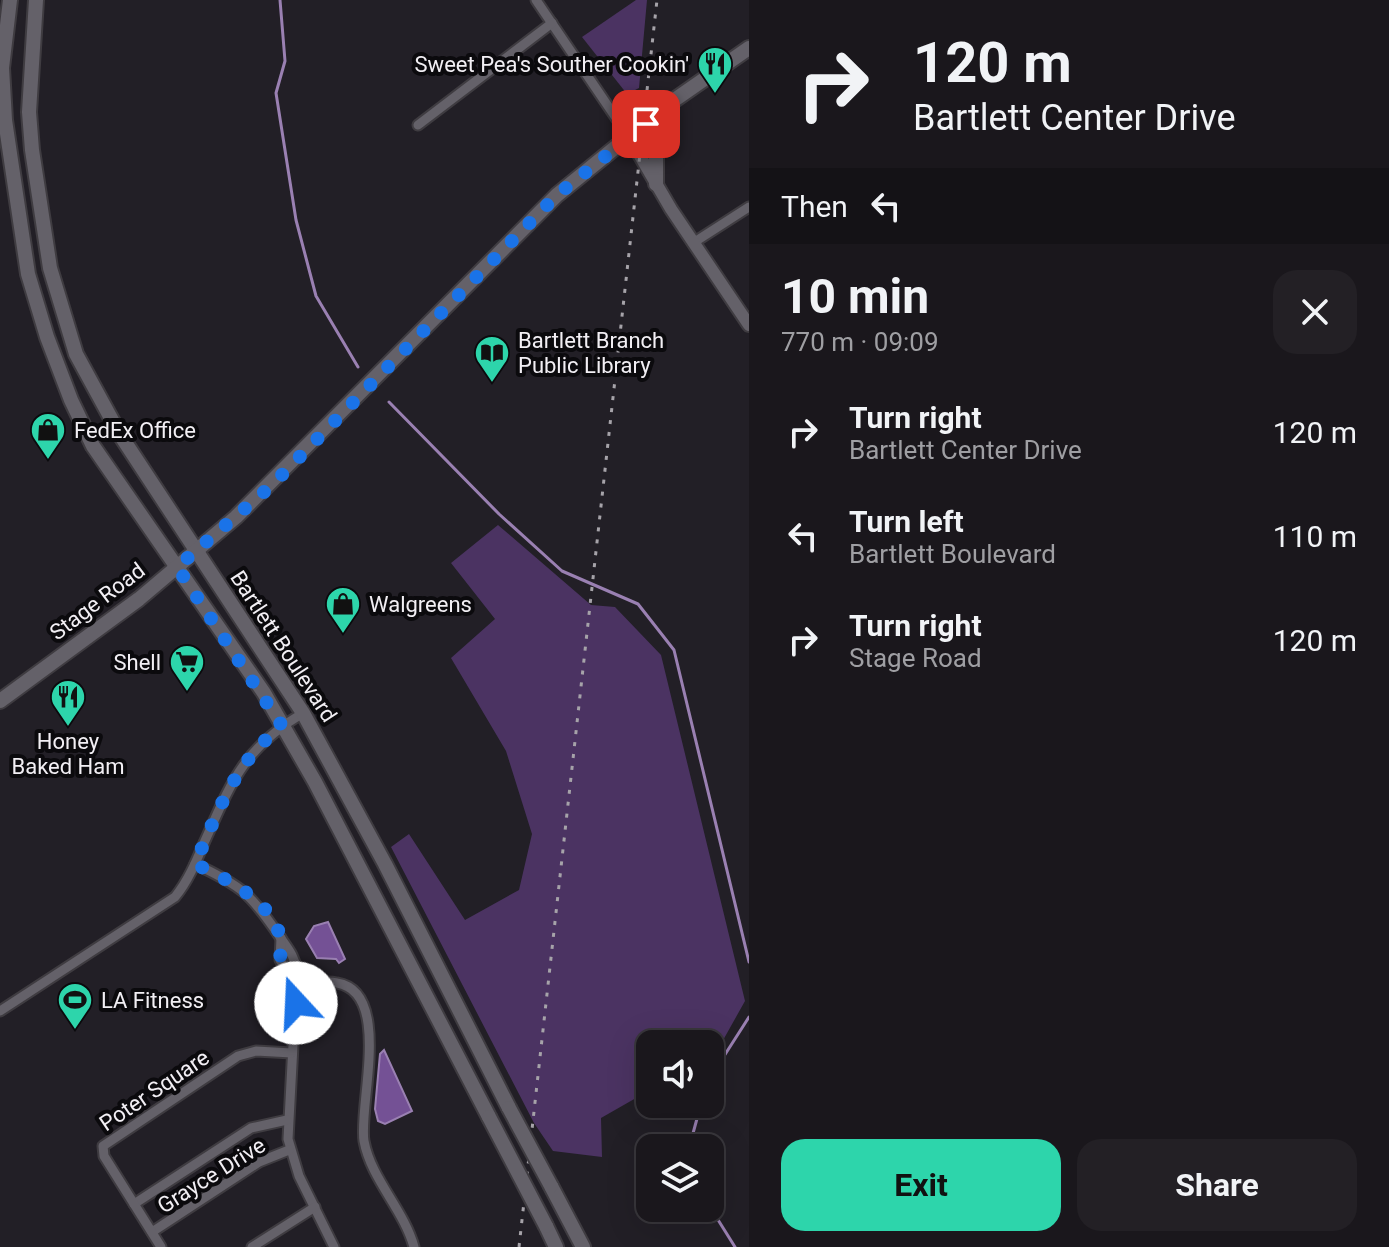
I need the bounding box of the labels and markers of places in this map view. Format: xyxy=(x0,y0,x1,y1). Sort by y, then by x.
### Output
restaurant icon: Sweet Pea's Souther Cookin' xyxy=(696,45,734,95)
place label: Sweet Pea's Souther Cookin' xyxy=(415,52,689,77)
pin xyxy=(612,90,680,158)
place label: Bartlett Branch Public Library xyxy=(518,328,664,378)
library icon: Bartlett Branch Public Library xyxy=(473,334,511,384)
shop icon: FedEx Office xyxy=(29,411,67,461)
place label: FedEx Office xyxy=(74,418,196,443)
shop icon: Walgreens xyxy=(324,585,362,635)
place label: Walgreens xyxy=(369,592,472,617)
supermarket icon: Shell xyxy=(168,643,206,693)
place label: Shell xyxy=(113,650,161,675)
restaurant icon: Honey Baked Ham xyxy=(49,678,87,728)
place label: Honey Baked Ham xyxy=(11,729,125,779)
sports icon: LA Fitness xyxy=(56,981,94,1031)
place label: LA Fitness xyxy=(101,988,204,1013)

